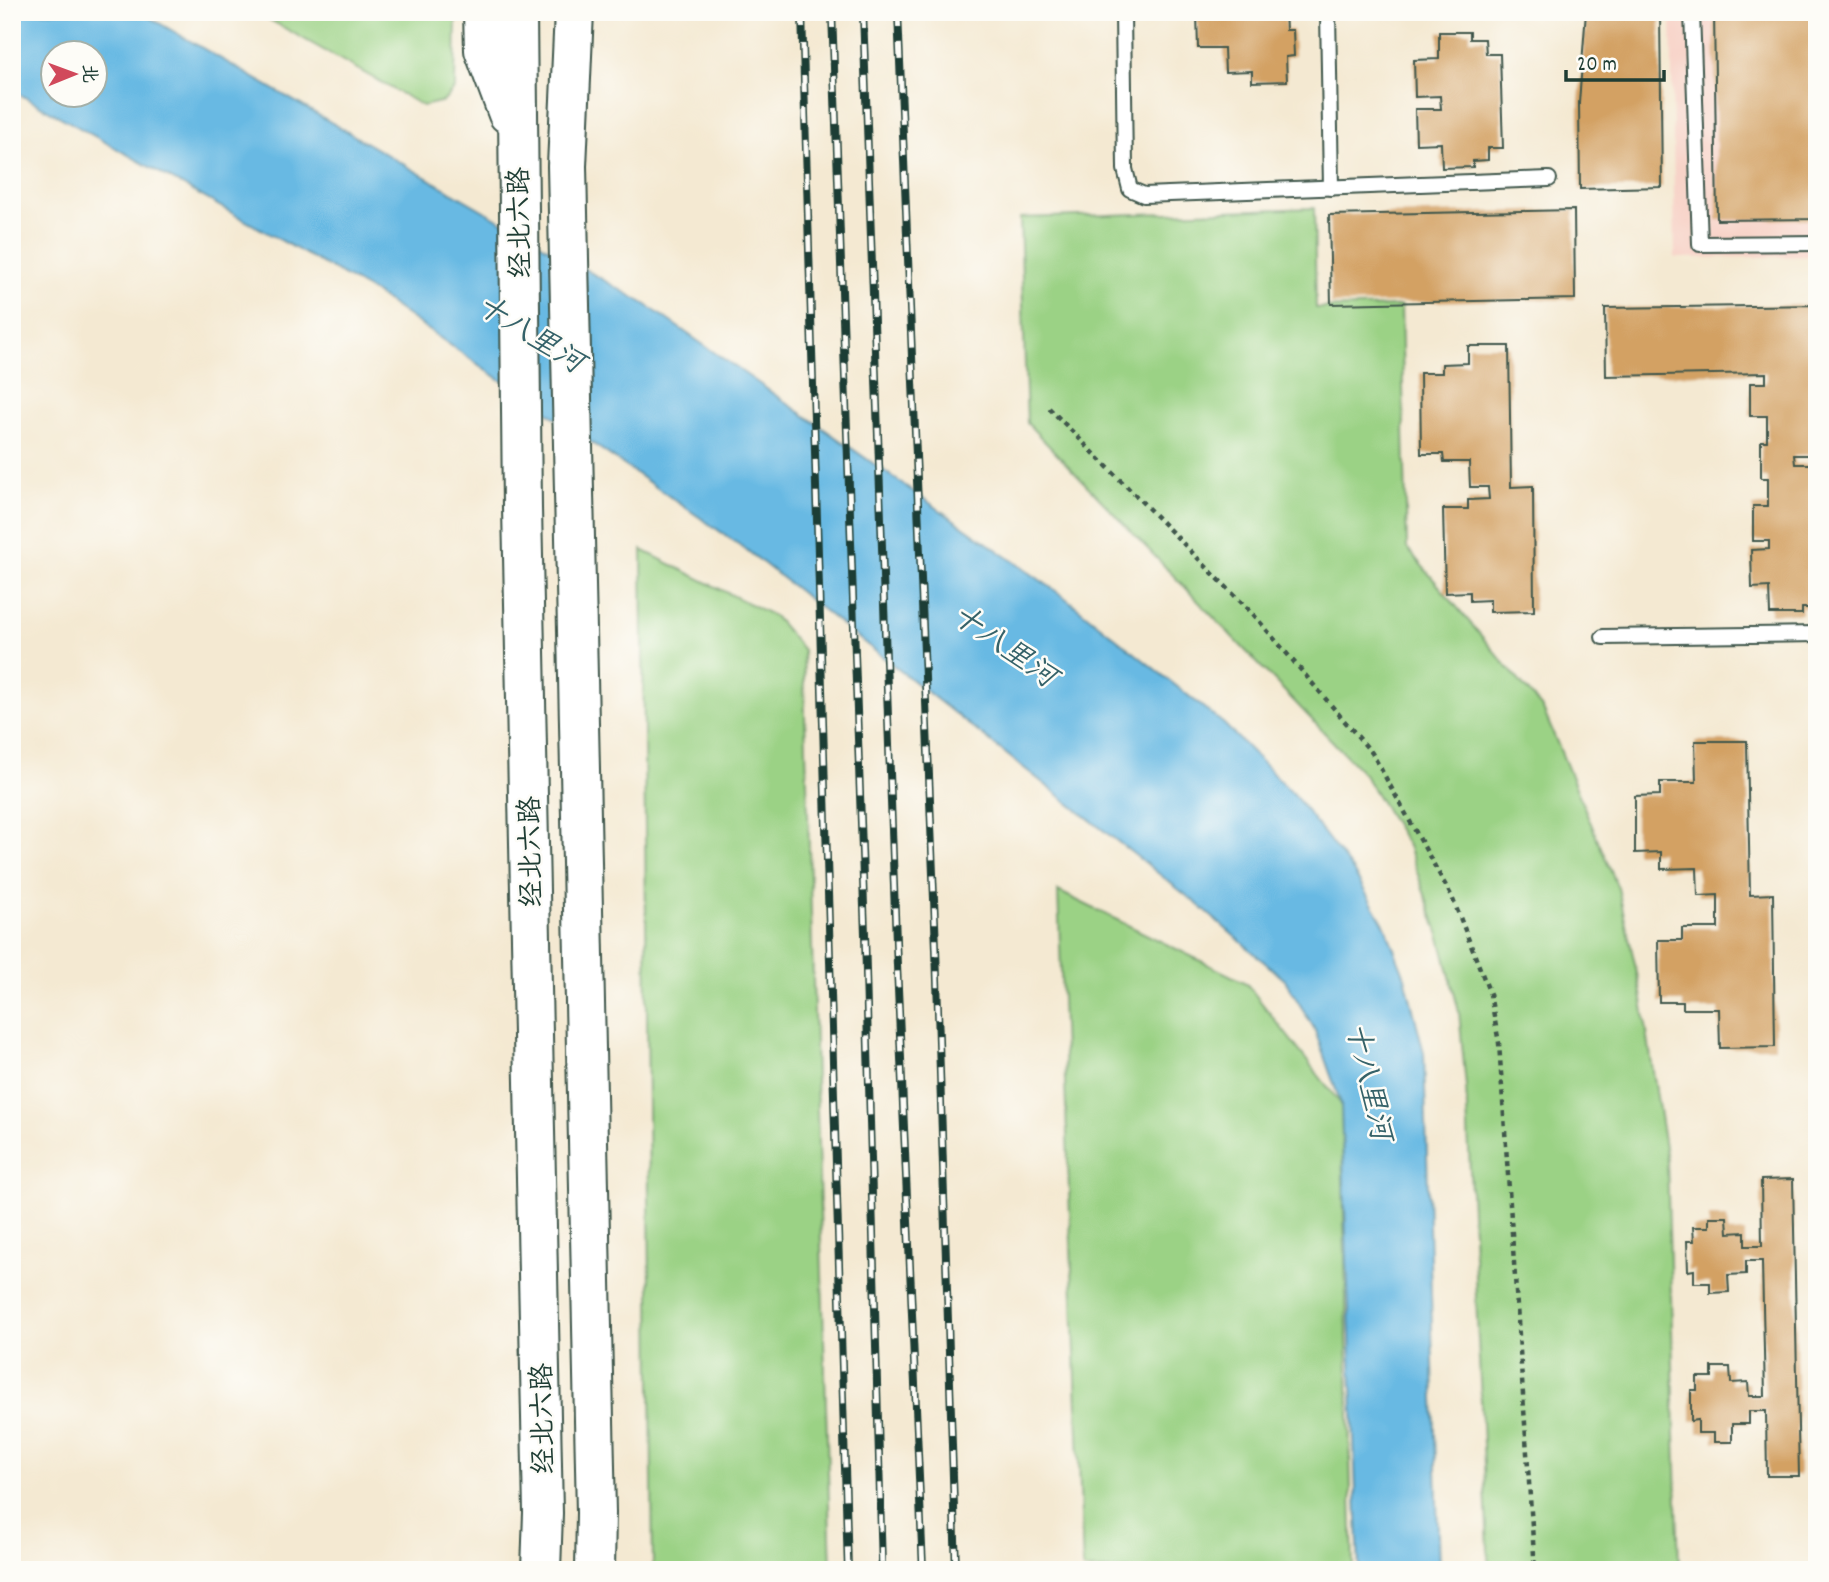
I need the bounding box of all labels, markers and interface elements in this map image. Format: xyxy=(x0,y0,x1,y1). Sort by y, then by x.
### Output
north arrow xyxy=(38,38,108,108)
scale bar xyxy=(1566,38,1664,82)
text: 20 m xyxy=(1577,51,1617,81)
text: 北 xyxy=(74,64,101,84)
street label: 经北六路 xyxy=(502,167,544,279)
water label: 十八里河 xyxy=(466,287,595,389)
water label: 十八里河 xyxy=(941,597,1068,704)
street label: 经北六路 xyxy=(513,796,555,908)
water label: 十八里河 xyxy=(1331,1019,1401,1150)
street label: 经北六路 xyxy=(525,1363,567,1475)

